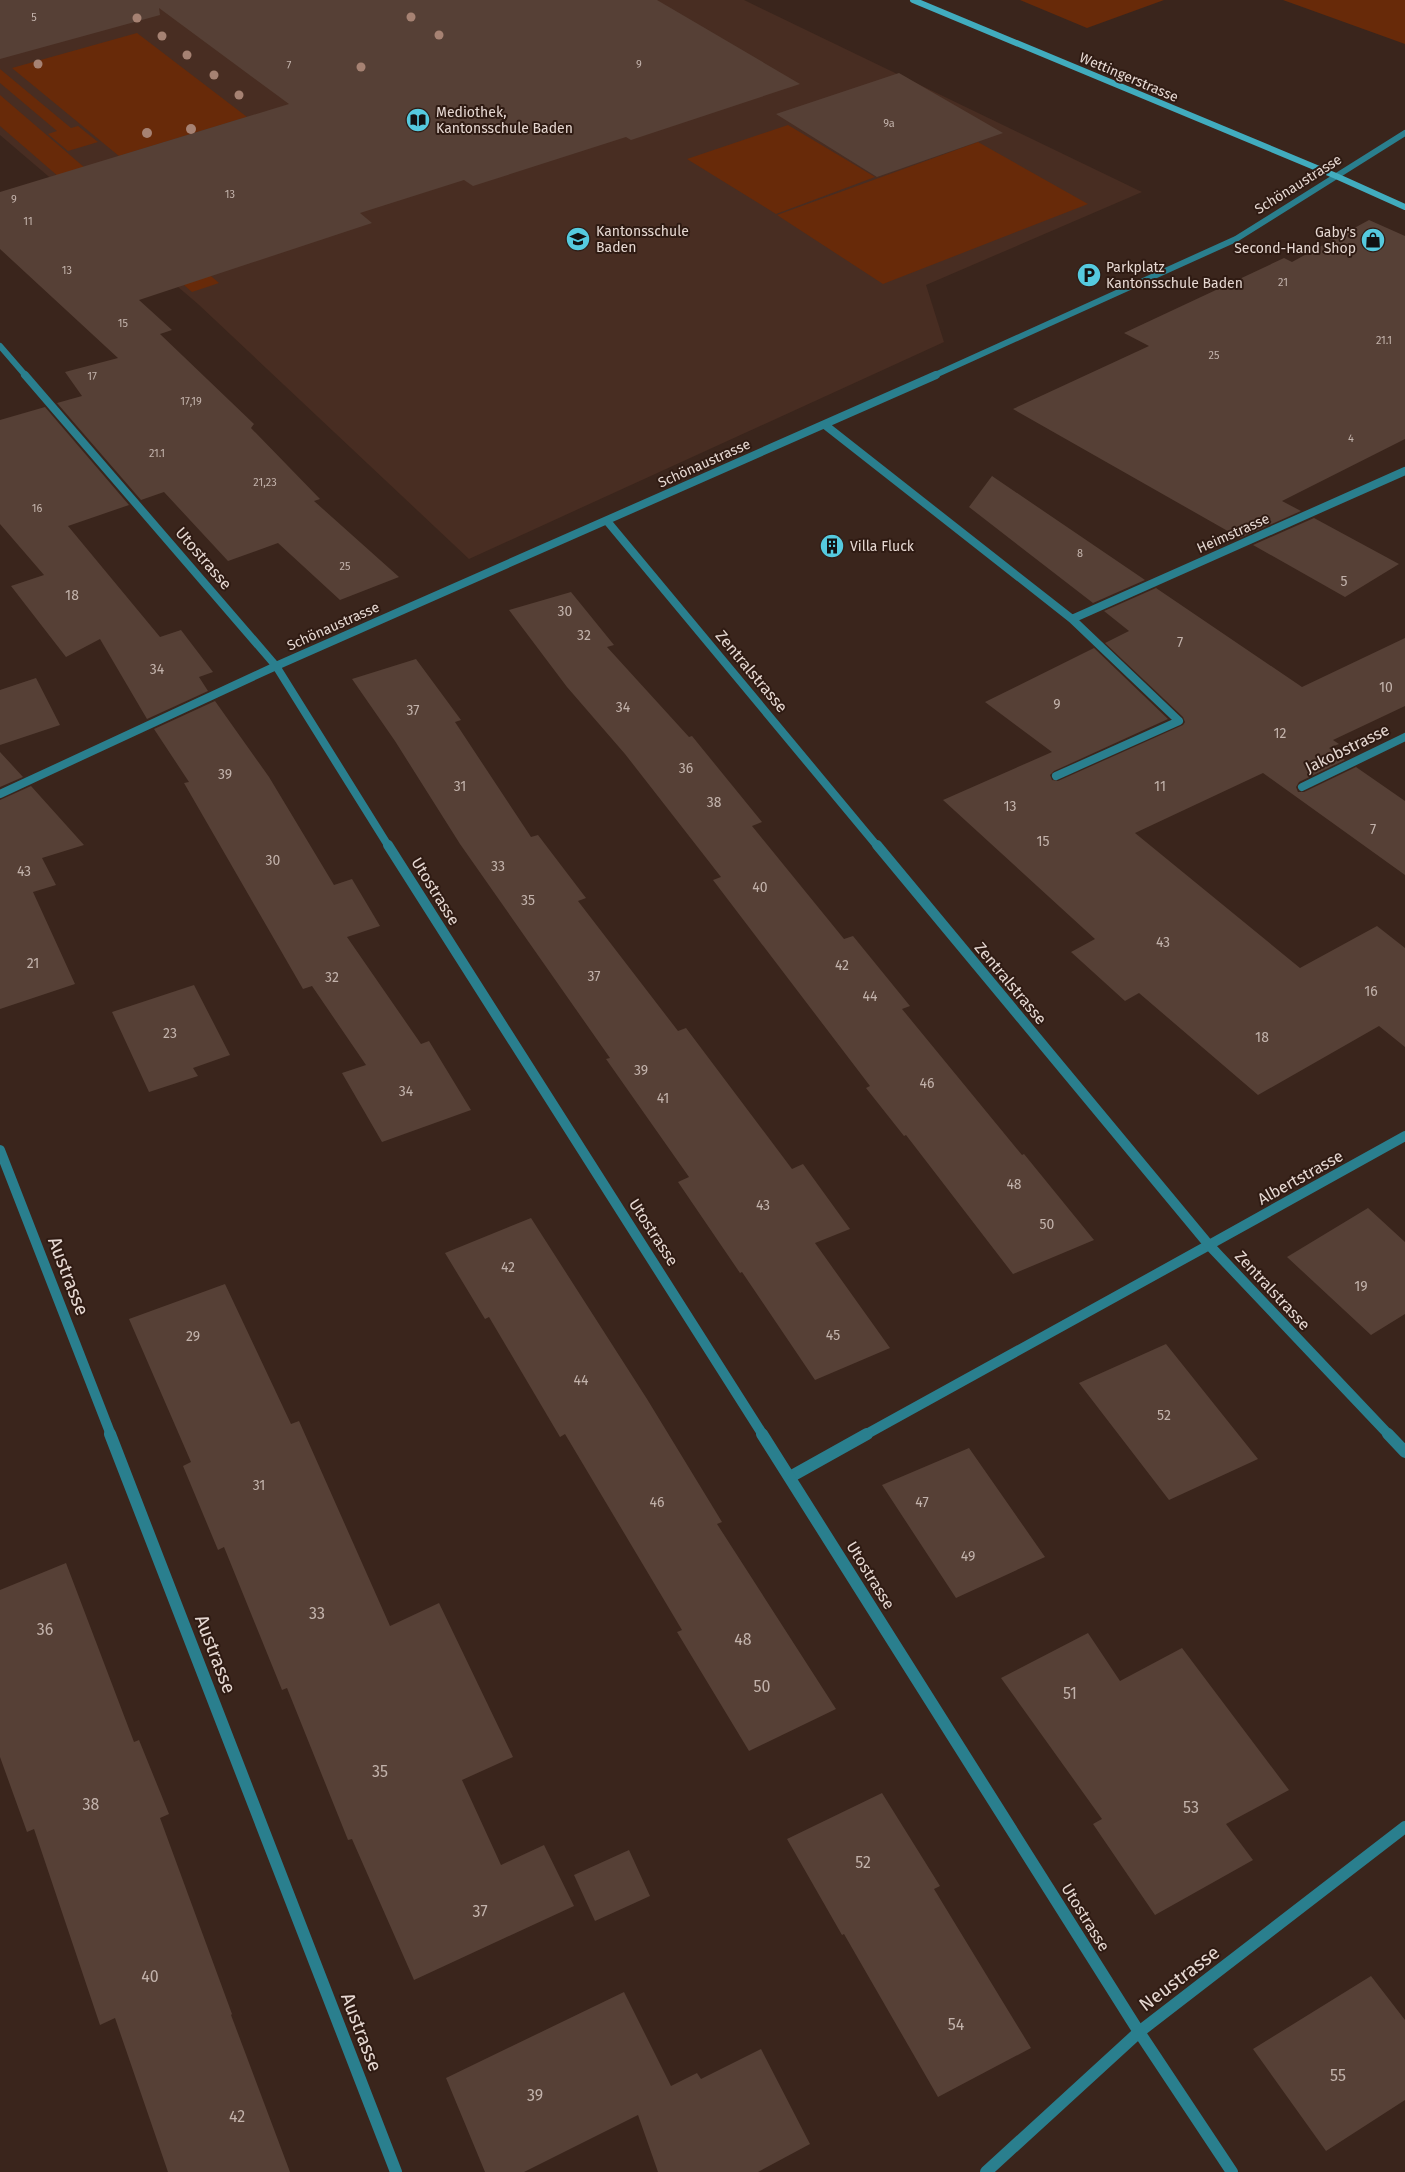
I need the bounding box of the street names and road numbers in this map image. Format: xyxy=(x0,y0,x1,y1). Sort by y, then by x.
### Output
street label: Wettingerstrasse xyxy=(1077,49,1181,106)
street label: Schönaustrasse xyxy=(1252,151,1345,218)
street label: Schönaustrasse xyxy=(655,436,753,491)
street label: Heimstrasse xyxy=(1194,510,1272,557)
street label: Utostrasse xyxy=(171,523,236,593)
street label: Schönaustrasse xyxy=(284,599,382,654)
street label: Zentralstrasse xyxy=(712,626,792,716)
street label: Jakobstrasse xyxy=(1302,720,1392,777)
street label: Utostrasse xyxy=(407,854,464,929)
street label: Zentralstrasse xyxy=(971,938,1051,1028)
street label: Albertstrasse xyxy=(1254,1146,1346,1209)
street label: Utostrasse xyxy=(625,1195,682,1269)
street label: Austrasse xyxy=(43,1234,94,1319)
street label: Zentralstrasse xyxy=(1231,1247,1314,1334)
street label: Utostrasse xyxy=(842,1538,899,1613)
street label: Austrasse xyxy=(190,1612,241,1697)
street label: Utostrasse xyxy=(1057,1880,1114,1955)
street label: Neustrasse xyxy=(1135,1941,1224,2016)
street label: Austrasse xyxy=(336,1990,387,2075)

